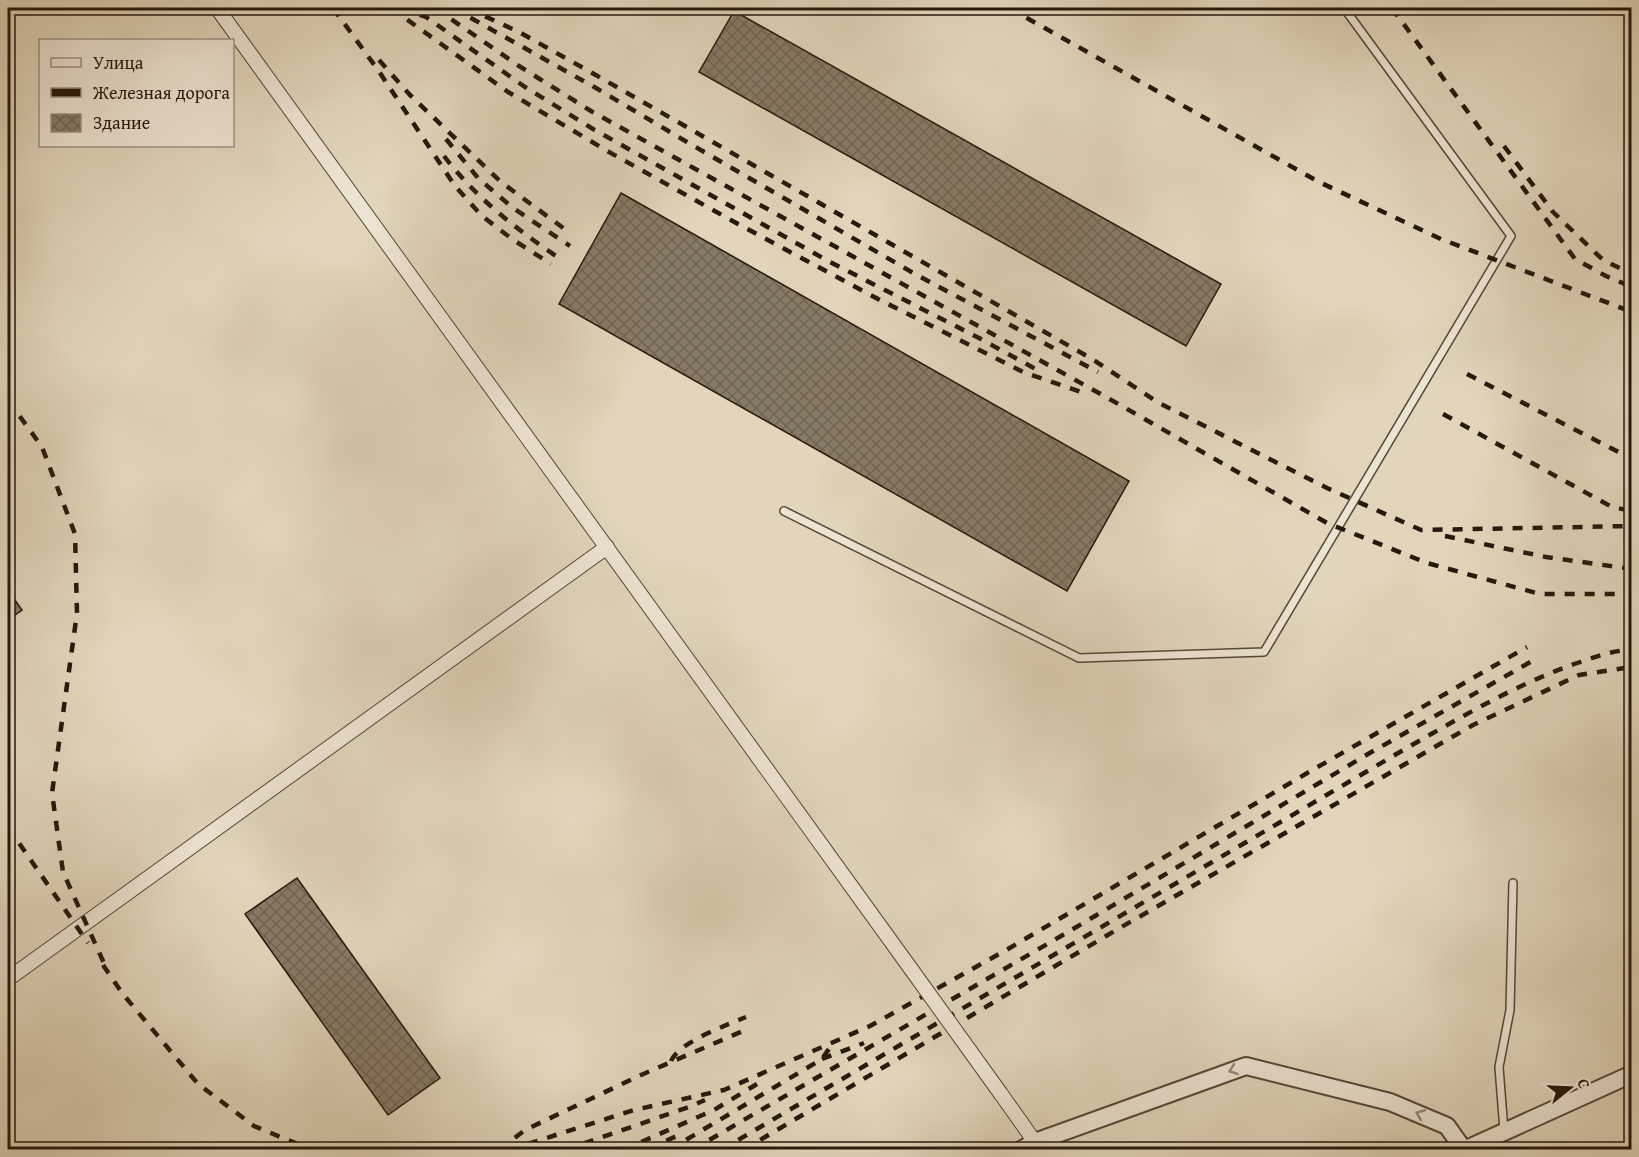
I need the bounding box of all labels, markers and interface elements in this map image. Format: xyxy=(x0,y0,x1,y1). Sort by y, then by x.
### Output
legend xyxy=(39,39,234,147)
text: Улица xyxy=(93,49,144,76)
text: Железная дорога xyxy=(92,79,230,106)
text: Здание xyxy=(93,109,150,136)
north arrow xyxy=(1540,1058,1600,1118)
one-way arrow xyxy=(1228,1063,1239,1076)
text: С xyxy=(1571,1075,1597,1091)
one-way arrow xyxy=(1415,1109,1426,1121)

